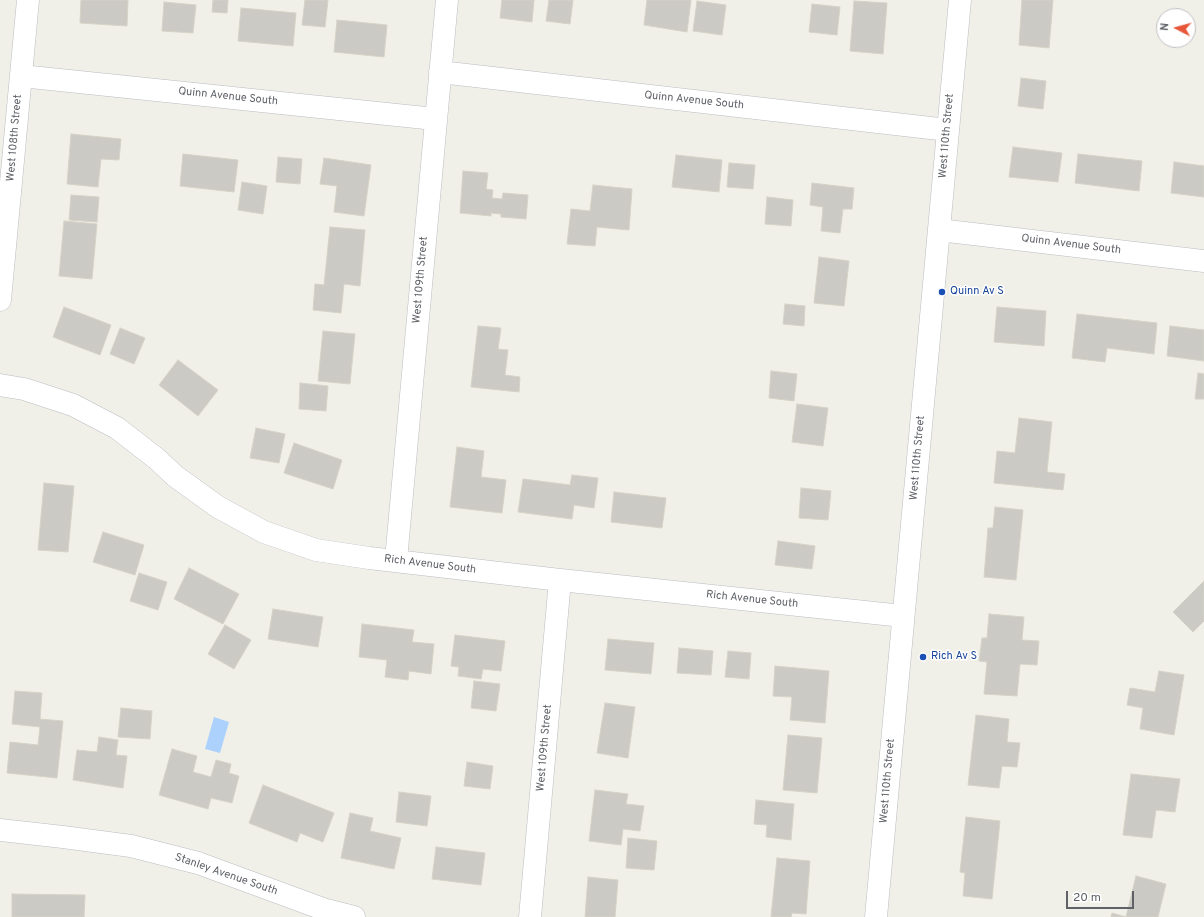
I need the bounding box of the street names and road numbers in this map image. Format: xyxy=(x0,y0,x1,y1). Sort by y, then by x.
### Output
street label: Quinn Avenue South xyxy=(177,85,279,109)
street label: Quinn Avenue South xyxy=(643,89,745,113)
street label: West 110th Street xyxy=(937,93,957,179)
street label: West 108th Street xyxy=(5,94,25,182)
street label: Quinn Avenue South xyxy=(1020,232,1122,258)
street label: West 109th Street xyxy=(411,236,431,324)
street label: West 110th Street xyxy=(908,415,928,501)
street label: Rich Avenue South xyxy=(383,553,477,577)
street label: Rich Avenue South xyxy=(705,589,799,611)
street label: West 109th Street xyxy=(535,704,555,792)
street label: West 110th Street xyxy=(878,738,898,824)
street label: Stanley Avenue South xyxy=(173,851,279,899)

